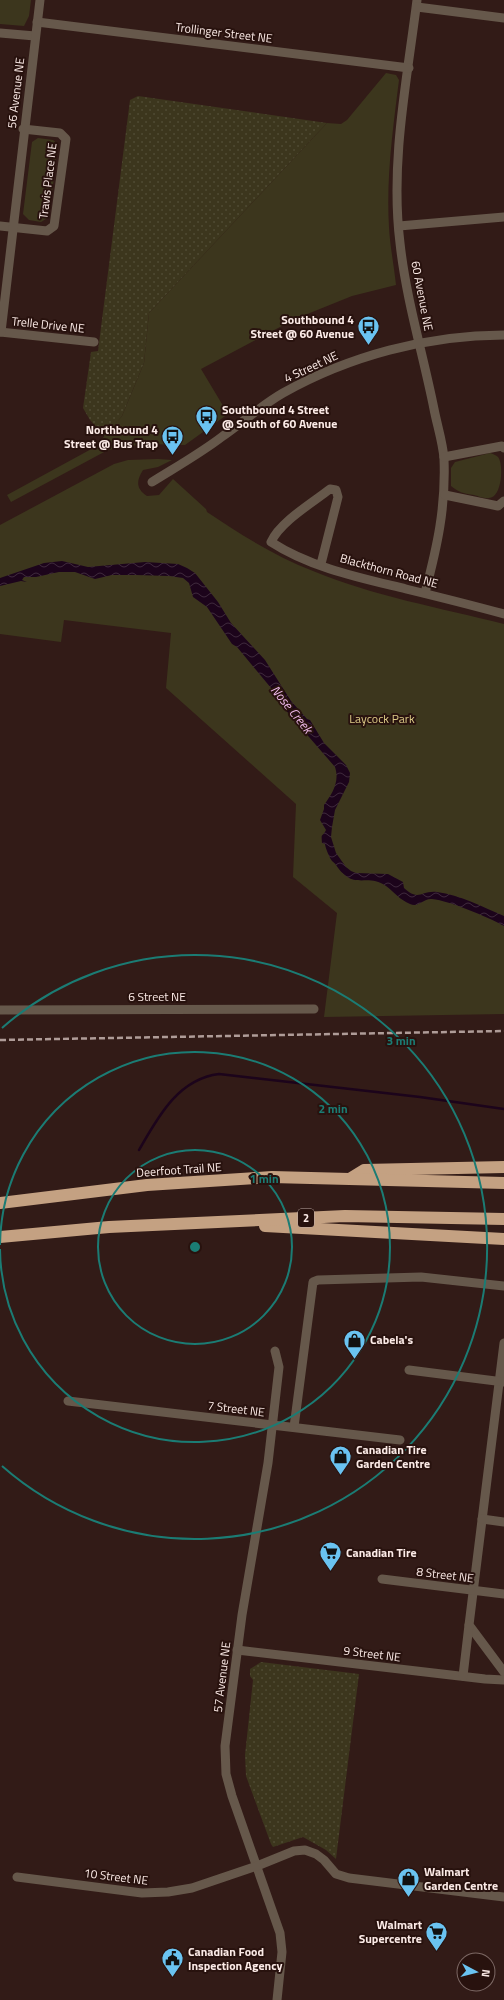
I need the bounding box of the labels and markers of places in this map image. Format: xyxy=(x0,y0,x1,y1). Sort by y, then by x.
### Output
place label: Southbound 4 Street @ 60 Avenue xyxy=(251,310,354,343)
bus stop icon: Southbound 4 Street @ 60 Avenue xyxy=(356,314,382,347)
place label: Southbound 4 Street @ South of 60 Avenue xyxy=(222,400,337,433)
bus stop icon: Southbound 4 Street @ South of 60 Avenue xyxy=(194,404,220,437)
place label: Northbound 4 Street @ Bus Trap xyxy=(64,420,158,453)
bus stop icon: Northbound 4 Street @ Bus Trap xyxy=(160,424,186,457)
centre of rings xyxy=(188,1240,202,1254)
shop icon: Cabela's xyxy=(342,1327,368,1360)
place label: Cabela's xyxy=(370,1330,413,1349)
place label: Canadian Tire Garden Centre xyxy=(356,1440,430,1473)
shop icon: Canadian Tire Garden Centre xyxy=(327,1444,353,1477)
supermarket icon: Canadian Tire xyxy=(318,1540,344,1573)
place label: Canadian Tire xyxy=(346,1543,417,1562)
place label: Walmart Garden Centre xyxy=(424,1862,498,1895)
shop icon: Walmart Garden Centre xyxy=(396,1866,422,1899)
place label: Walmart Supercentre xyxy=(359,1915,423,1948)
supermarket icon: Walmart Supercentre xyxy=(424,1919,450,1952)
place label: Canadian Food Inspection Agency xyxy=(188,1942,283,1975)
public building icon: Canadian Food Inspection Agency xyxy=(159,1946,185,1979)

